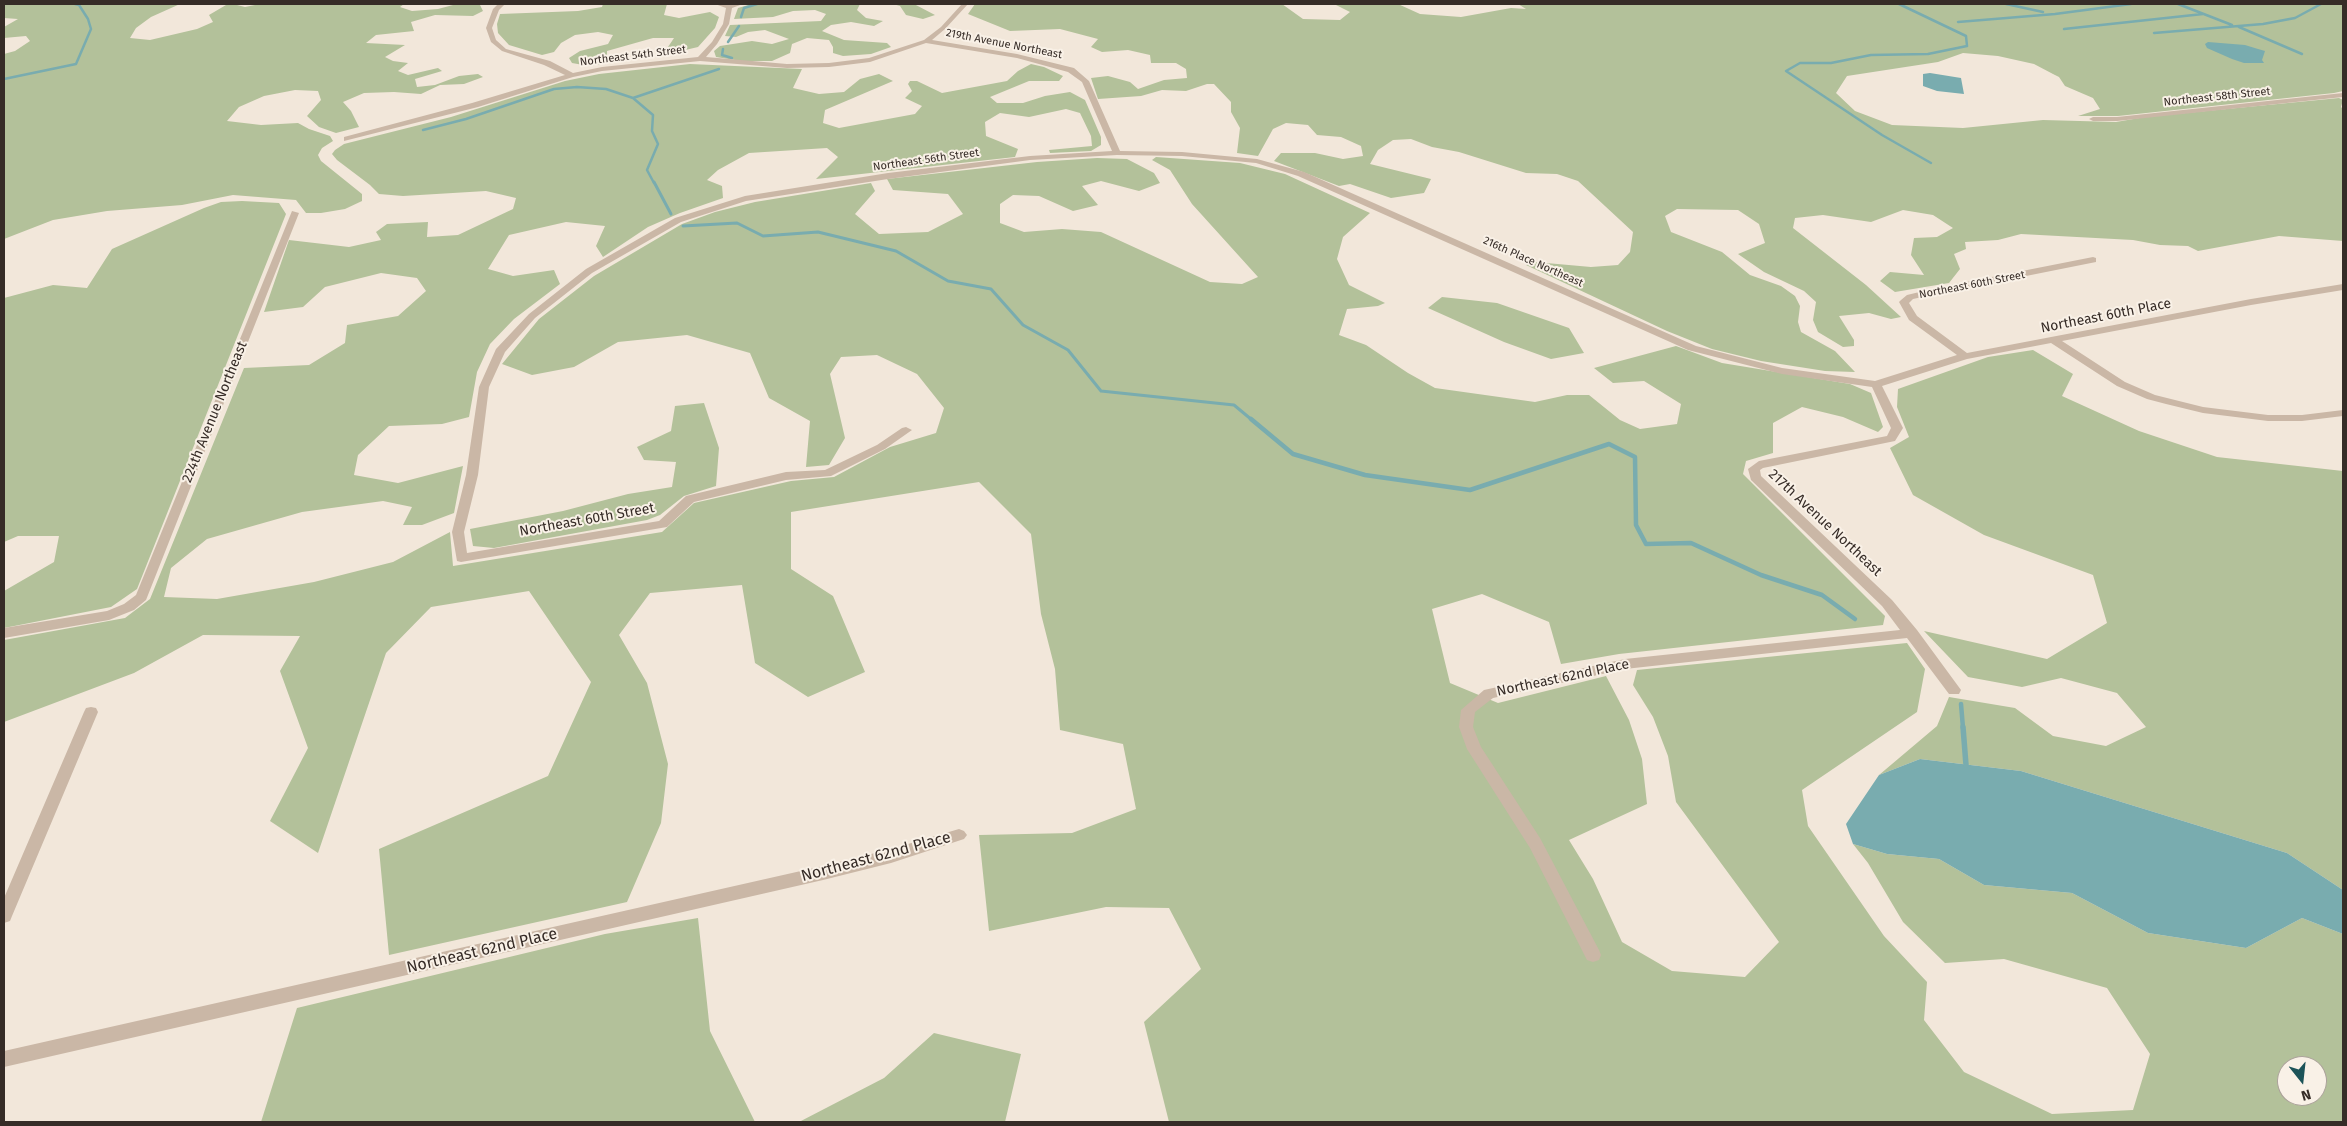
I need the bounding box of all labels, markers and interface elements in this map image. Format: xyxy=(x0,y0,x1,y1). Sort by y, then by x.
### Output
street label: 219th Avenue Northeast xyxy=(945,26,1063,62)
street label: Northeast 54th Street xyxy=(579,43,687,69)
street label: Northeast 58th Street xyxy=(2163,85,2271,109)
street label: Northeast 56th Street xyxy=(872,146,980,174)
street label: 216th Place Northeast xyxy=(1481,234,1585,290)
street label: Northeast 60th Street xyxy=(1918,268,2026,302)
street label: Northeast 60th Place xyxy=(2039,295,2173,337)
street label: 224th Avenue Northeast xyxy=(179,339,251,485)
street label: 217th Avenue Northeast xyxy=(1765,466,1885,580)
street label: Northeast 60th Street xyxy=(518,500,656,540)
street label: Northeast 62nd Place xyxy=(1495,656,1631,700)
street label: Northeast 62nd Place xyxy=(799,828,953,886)
street label: Northeast 62nd Place xyxy=(405,924,559,978)
north arrow xyxy=(2277,1056,2327,1106)
text: N xyxy=(2299,1085,2313,1104)

